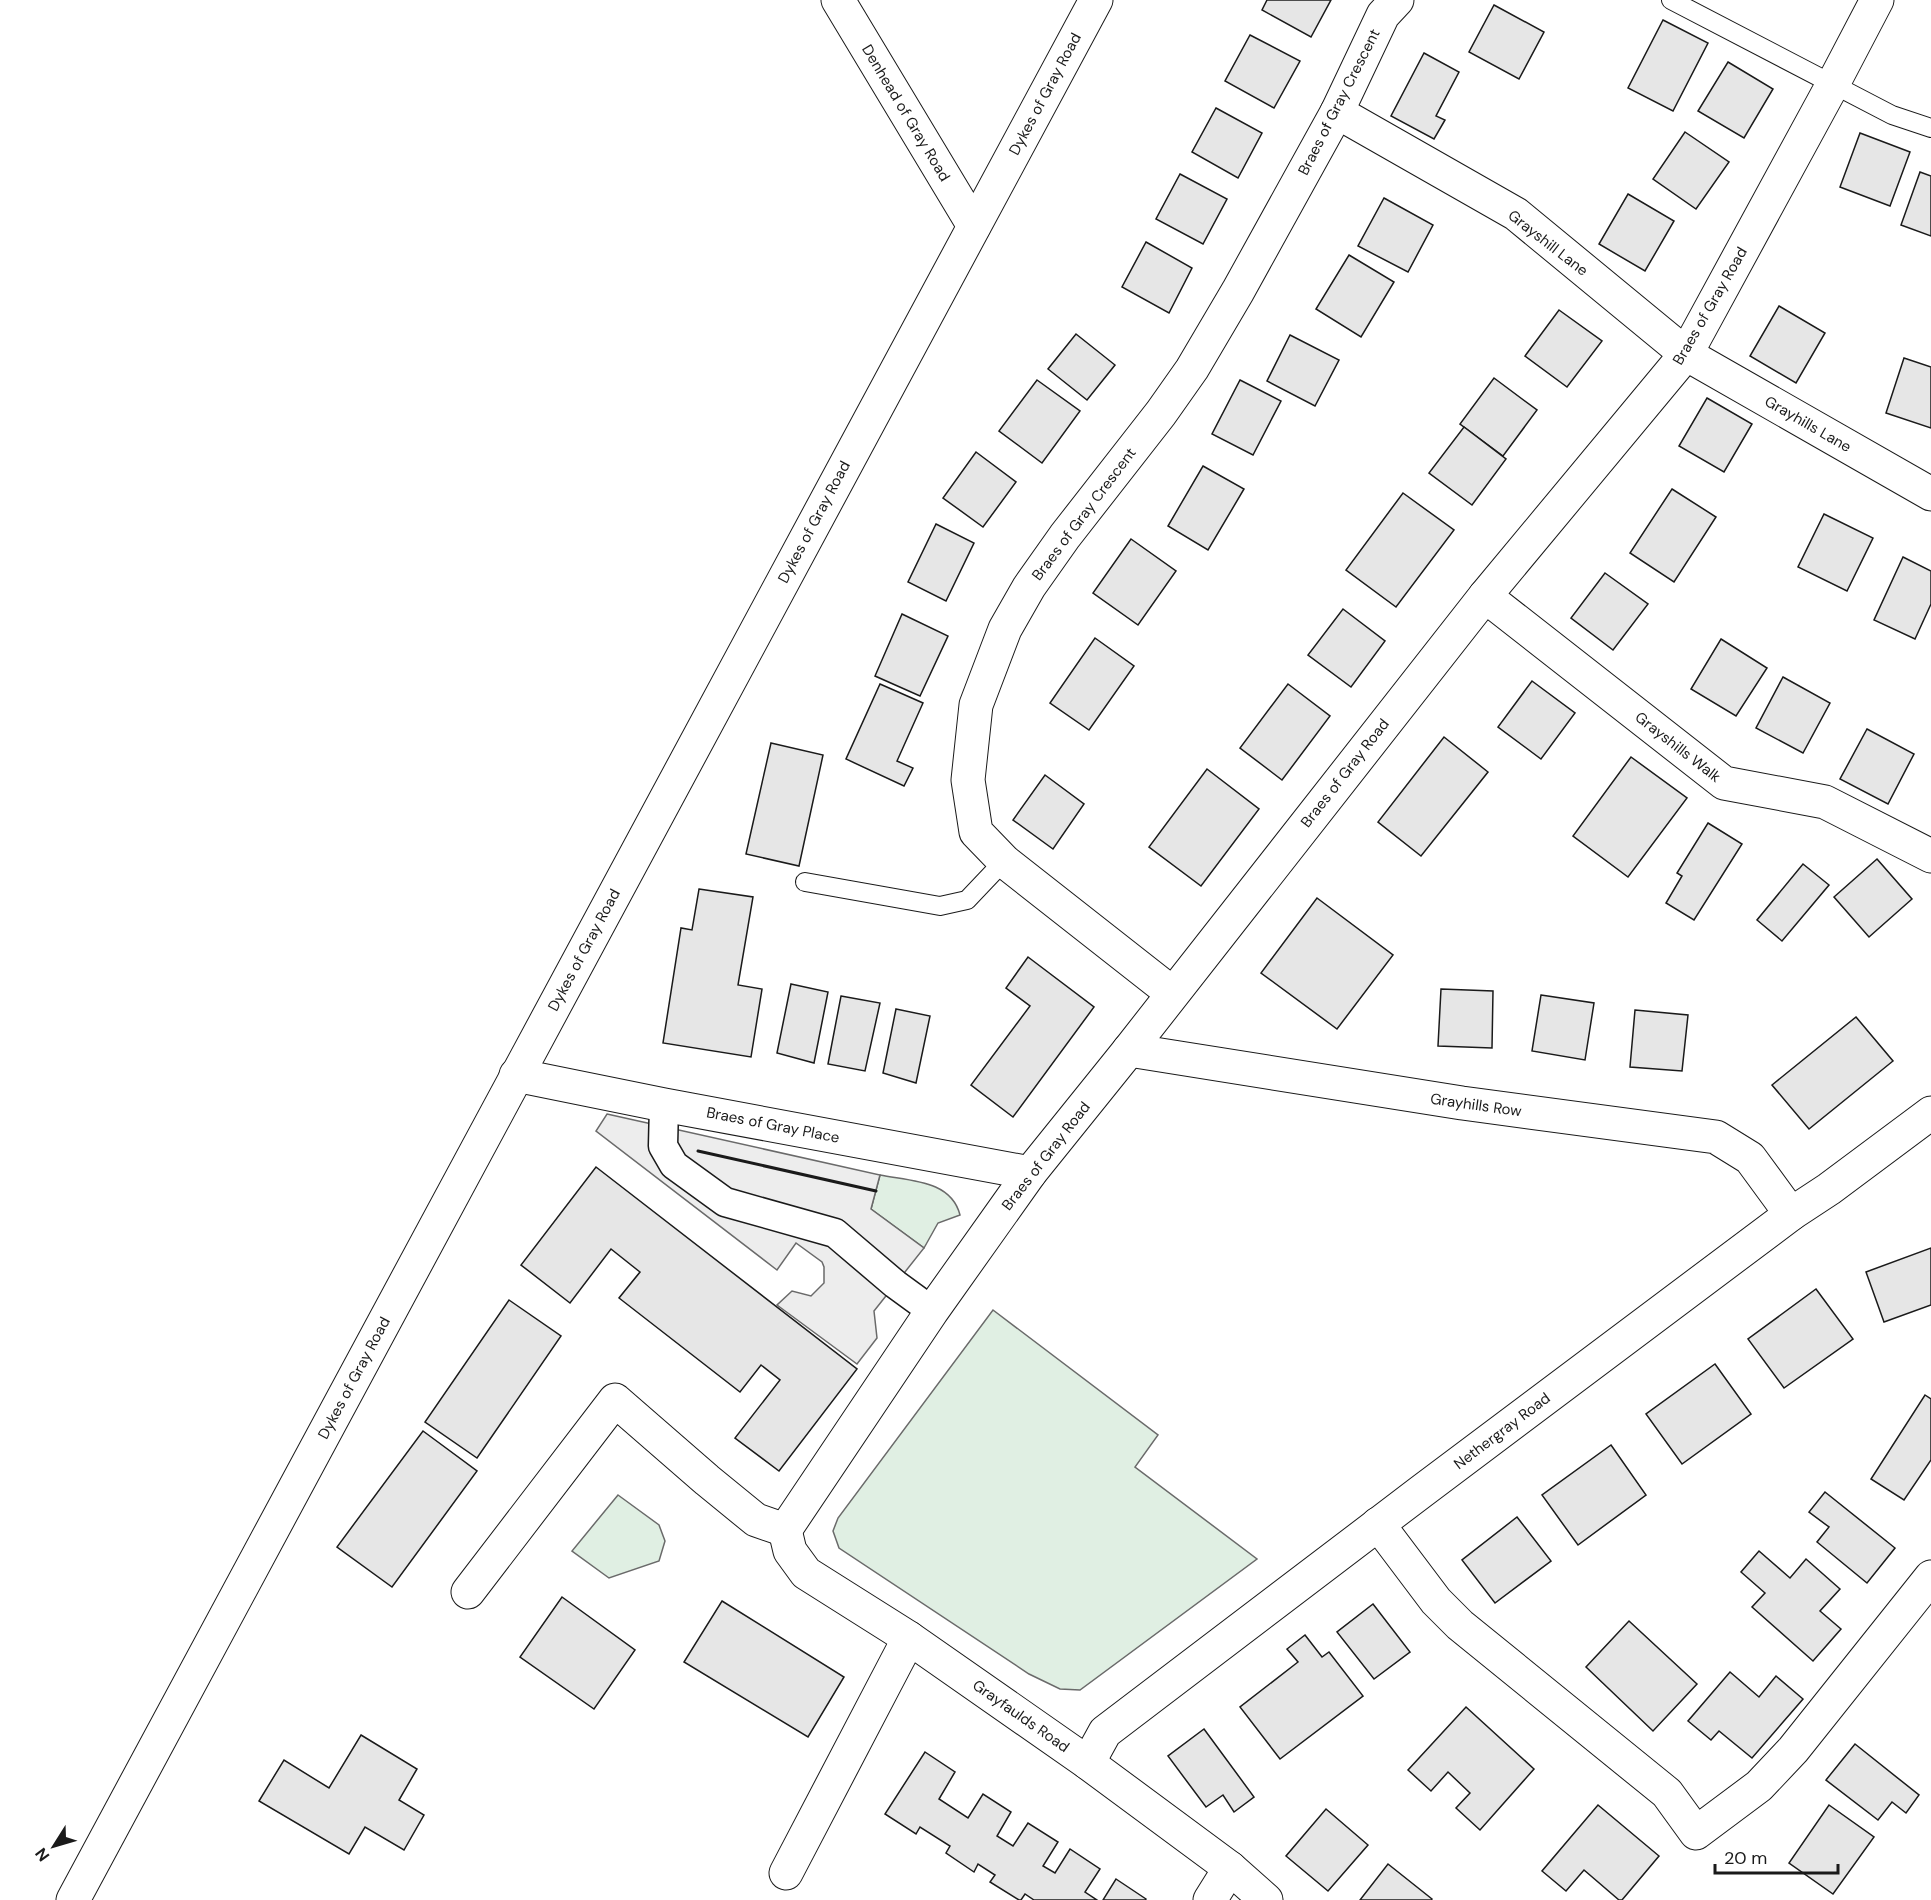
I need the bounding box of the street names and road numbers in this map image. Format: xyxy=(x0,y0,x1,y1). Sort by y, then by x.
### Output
street label: Braes of Gray Crescent xyxy=(1293,25,1385,179)
street label: Dykes of Gray Road xyxy=(1004,29,1086,159)
street label: Denhead of Gray Road xyxy=(857,41,955,185)
street label: Grayshill Lane xyxy=(1504,205,1592,281)
street label: Braes of Gray Road xyxy=(1668,243,1752,369)
street label: Grayhills Lane xyxy=(1761,391,1855,457)
street label: Braes of Gray Crescent xyxy=(1027,443,1141,585)
street label: Dykes of Gray Road xyxy=(773,457,855,587)
street label: Grayshills Walk xyxy=(1631,707,1725,787)
street label: Braes of Gray Road xyxy=(1296,714,1394,832)
street label: Dykes of Gray Road xyxy=(543,885,625,1015)
street label: Grayhills Row xyxy=(1429,1089,1524,1121)
street label: Braes of Gray Road xyxy=(997,1097,1095,1215)
street label: Braes of Gray Place xyxy=(705,1102,841,1148)
street label: Dykes of Gray Road xyxy=(313,1313,395,1443)
street label: Nethergray Road xyxy=(1450,1388,1554,1474)
street label: Grayfaulds Road xyxy=(969,1675,1073,1757)

